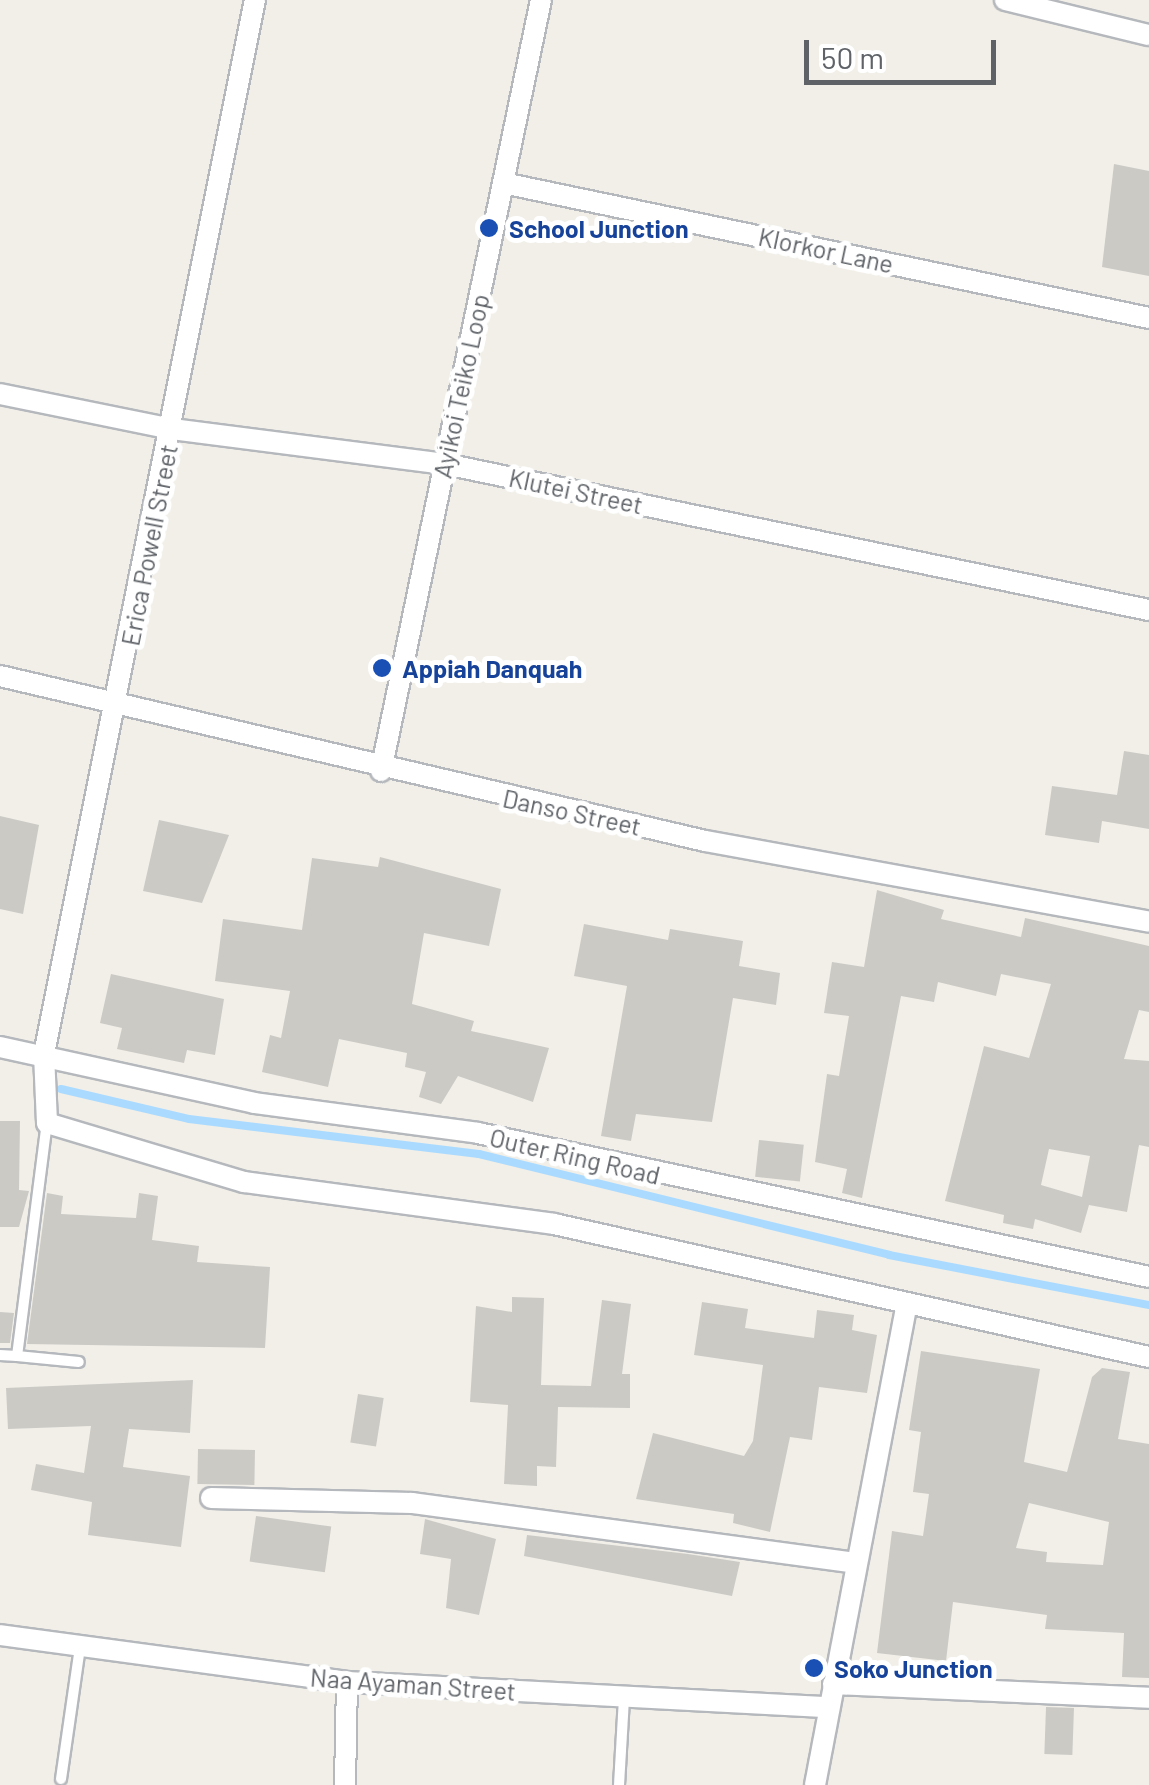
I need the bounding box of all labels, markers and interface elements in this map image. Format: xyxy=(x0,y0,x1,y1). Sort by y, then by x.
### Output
scale bar xyxy=(809,20,1002,82)
text: 50 m xyxy=(821,39,884,75)
place label: School Junction xyxy=(509,213,689,243)
marker: School Junction xyxy=(478,217,500,239)
street label: Klorkor Lane xyxy=(756,221,896,279)
street label: Ayikoi Teiko Loop xyxy=(427,291,495,481)
street label: Erica Powell Street xyxy=(115,442,183,648)
street label: Klutei Street xyxy=(506,462,646,520)
place label: Appiah Danquah xyxy=(402,653,582,683)
marker: Appiah Danquah xyxy=(371,657,393,679)
street label: Danso Street xyxy=(500,783,644,841)
street label: Outer Ring Road xyxy=(487,1122,663,1190)
place label: Soko Junction xyxy=(834,1653,993,1683)
marker: Soko Junction xyxy=(803,1657,825,1679)
street label: Naa Ayaman Street xyxy=(309,1662,517,1706)

